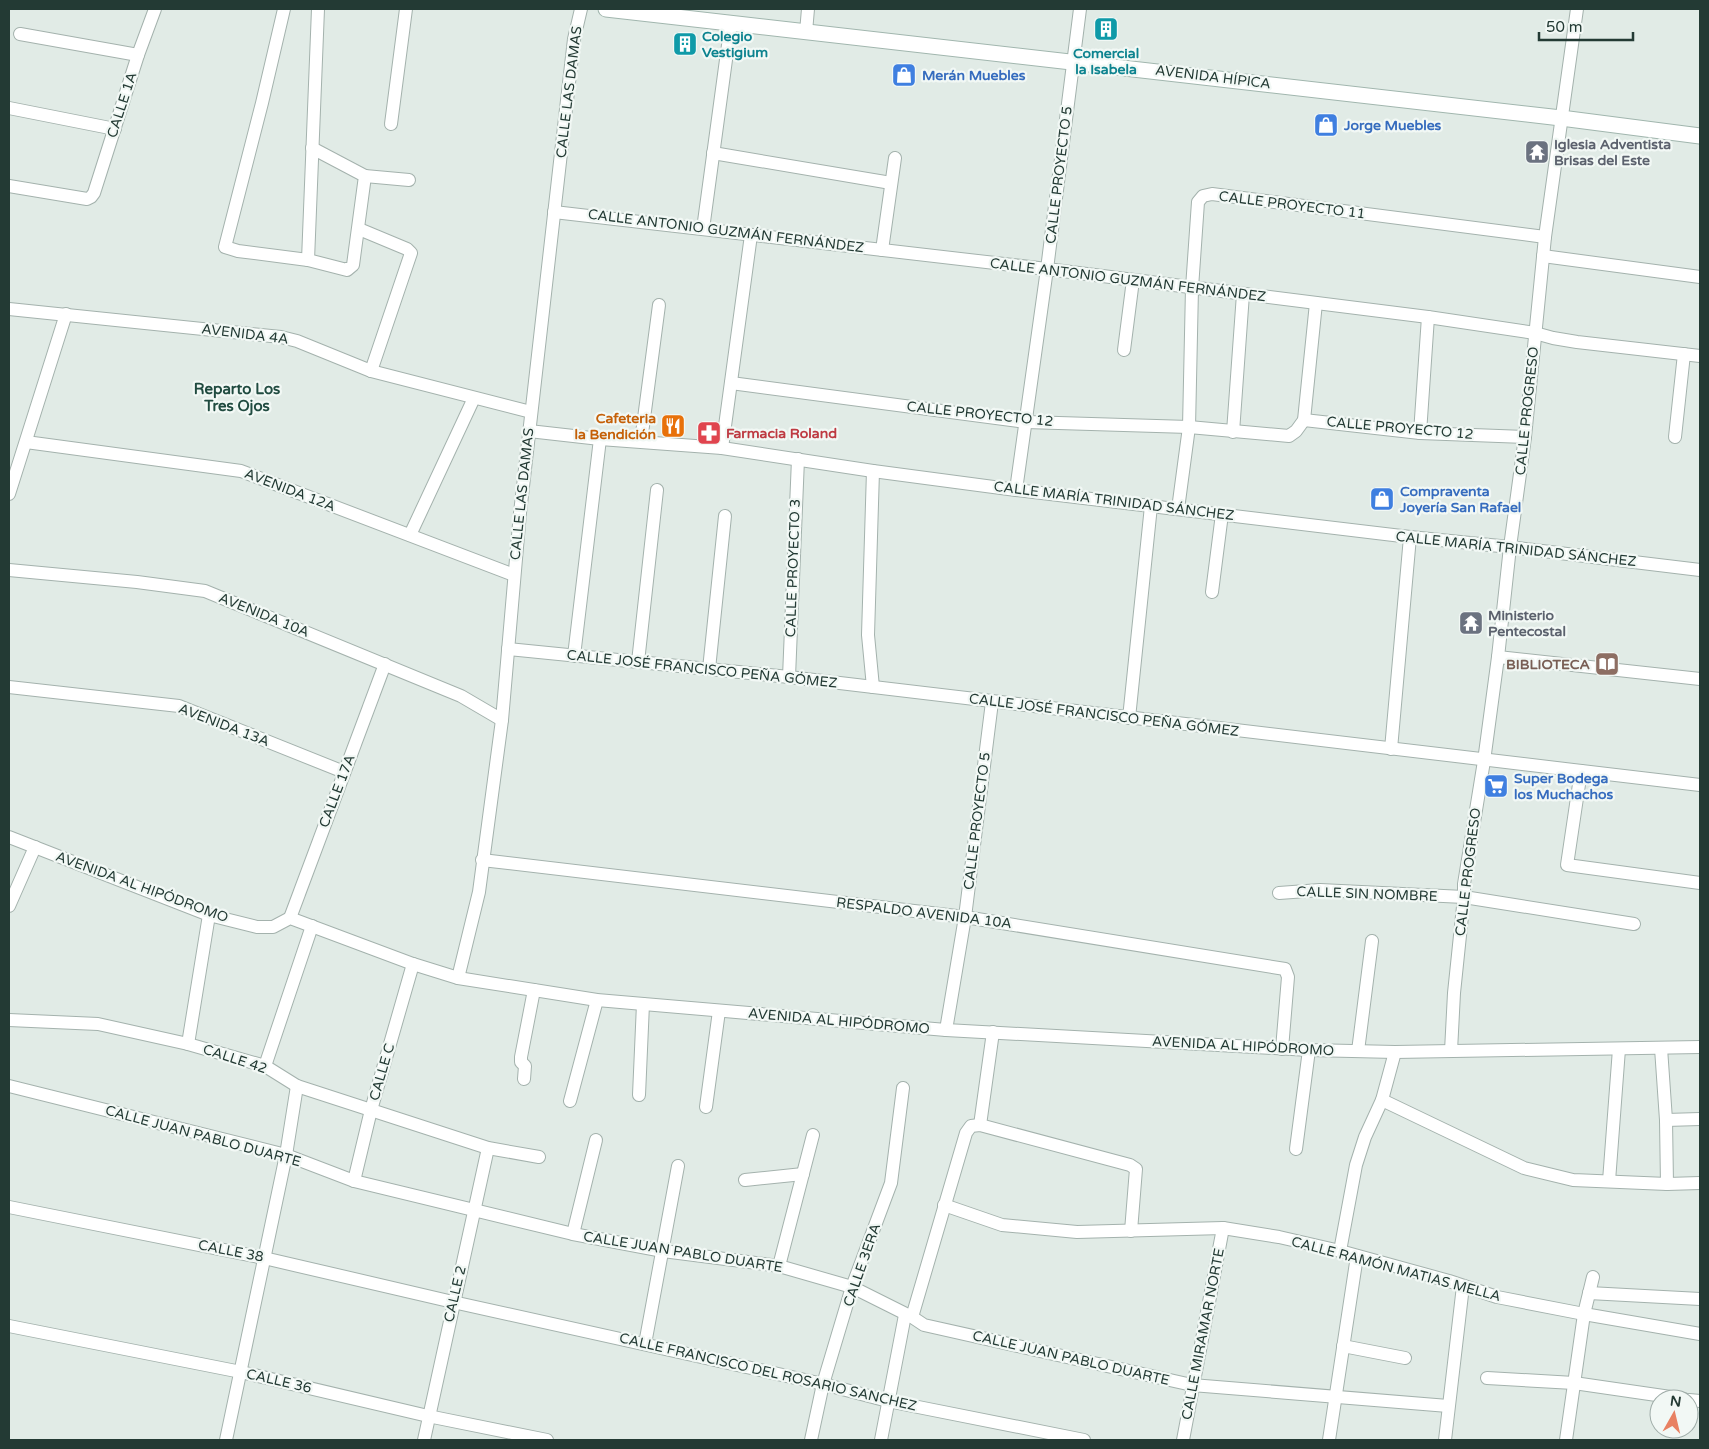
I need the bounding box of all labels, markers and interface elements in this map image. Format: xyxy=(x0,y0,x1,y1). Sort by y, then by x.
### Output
scale bar xyxy=(1539,10,1633,42)
building icon: Comercial la Isabela xyxy=(1093,16,1119,42)
text: 50 m xyxy=(1546,18,1583,36)
street label: CALLE LAS DAMAS xyxy=(552,25,586,159)
place label: Colegio Vestigium xyxy=(702,28,768,61)
building icon: Colegio Vestigium xyxy=(672,31,698,57)
place label: Comercial la Isabela xyxy=(1073,45,1139,78)
street label: AVENIDA HÍPICA xyxy=(1154,61,1272,93)
shop icon: Merán Muebles xyxy=(891,62,917,88)
place label: Merán Muebles xyxy=(922,67,1026,84)
street label: CALLE 1A xyxy=(103,70,141,140)
street label: CALLE PROYECTO 5 xyxy=(1042,105,1076,245)
shop icon: Jorge Muebles xyxy=(1313,112,1339,138)
place label: Jorge Muebles xyxy=(1343,117,1442,134)
place label: Iglesia Adventista Brisas del Este xyxy=(1554,136,1671,169)
temple icon: Iglesia Adventista Brisas del Este xyxy=(1524,139,1550,165)
street label: CALLE PROYECTO 11 xyxy=(1218,188,1366,222)
street label: CALLE ANTONIO GUZMÁN FERNÁNDEZ xyxy=(587,206,865,256)
street label: CALLE ANTONIO GUZMÁN FERNÁNDEZ xyxy=(989,255,1267,305)
street label: AVENIDA 4A xyxy=(201,320,289,348)
street label: CALLE PROGRESO xyxy=(1512,346,1542,476)
district label: Reparto Los Tres Ojos xyxy=(194,380,280,416)
street label: CALLE PROYECTO 12 xyxy=(906,398,1054,430)
place label: Cafeteria la Bendición xyxy=(575,410,656,443)
restaurant icon: Cafeteria la Bendición xyxy=(660,413,686,439)
street label: CALLE PROYECTO 12 xyxy=(1326,413,1474,443)
pharmacy icon: Farmacia Roland xyxy=(696,420,722,446)
place label: Farmacia Roland xyxy=(726,425,837,442)
street label: CALLE LAS DAMAS xyxy=(507,427,537,561)
street label: AVENIDA 12A xyxy=(242,465,338,515)
street label: CALLE MARÍA TRINIDAD SÁNCHEZ xyxy=(993,478,1235,524)
place label: Compraventa Joyería San Rafael xyxy=(1399,483,1521,516)
shop icon: Compraventa Joyería San Rafael xyxy=(1369,486,1395,512)
street label: CALLE PROYECTO 3 xyxy=(782,498,804,638)
street label: CALLE MARÍA TRINIDAD SÁNCHEZ xyxy=(1395,528,1637,570)
street label: AVENIDA 10A xyxy=(216,589,312,641)
place label: Ministerio Pentecostal xyxy=(1488,607,1566,640)
temple icon: Ministerio Pentecostal xyxy=(1458,610,1484,636)
street label: CALLE JOSÉ FRANCISCO PEÑA GÓMEZ xyxy=(566,646,838,692)
library icon: BIBLIOTECA xyxy=(1594,651,1620,677)
place label: BIBLIOTECA xyxy=(1506,656,1591,673)
street label: CALLE JOSÉ FRANCISCO PEÑA GÓMEZ xyxy=(968,690,1240,740)
street label: AVENIDA 13A xyxy=(176,700,272,750)
street label: CALLE PROYECTO 5 xyxy=(960,751,994,891)
street label: CALLE 17A xyxy=(315,752,359,830)
place label: Super Bodega los Muchachos xyxy=(1514,770,1614,803)
supermarket icon: Super Bodega los Muchachos xyxy=(1483,773,1509,799)
street label: CALLE PROGRESO xyxy=(1452,807,1484,937)
street label: AVENIDA AL HIPÓDROMO xyxy=(53,848,231,926)
street label: CALLE SIN NOMBRE xyxy=(1296,883,1438,905)
street label: RESPALDO AVENIDA 10A xyxy=(835,894,1013,932)
street label: AVENIDA AL HIPÓDROMO xyxy=(747,1005,931,1037)
street label: AVENIDA AL HIPÓDROMO xyxy=(1152,1033,1334,1059)
street label: CALLE 42 xyxy=(201,1041,269,1077)
street label: CALLE C xyxy=(366,1041,398,1103)
street label: CALLE JUAN PABLO DUARTE xyxy=(103,1102,303,1170)
street label: CALLE 3ERA xyxy=(840,1221,884,1309)
street label: CALLE JUAN PABLO DUARTE xyxy=(582,1228,784,1276)
street label: CALLE RAMÓN MATIAS MELLA xyxy=(1289,1233,1503,1305)
street label: CALLE 38 xyxy=(197,1236,265,1266)
street label: CALLE MIRAMAR NORTE xyxy=(1178,1247,1228,1421)
street label: CALLE 2 xyxy=(440,1264,470,1324)
street label: CALLE JUAN PABLO DUARTE xyxy=(971,1327,1171,1389)
street label: CALLE FRANCISCO DEL ROSARIO SANCHEZ xyxy=(618,1329,918,1415)
street label: CALLE 36 xyxy=(245,1365,313,1397)
north arrow xyxy=(1649,1389,1699,1439)
text: N xyxy=(1669,1392,1682,1411)

